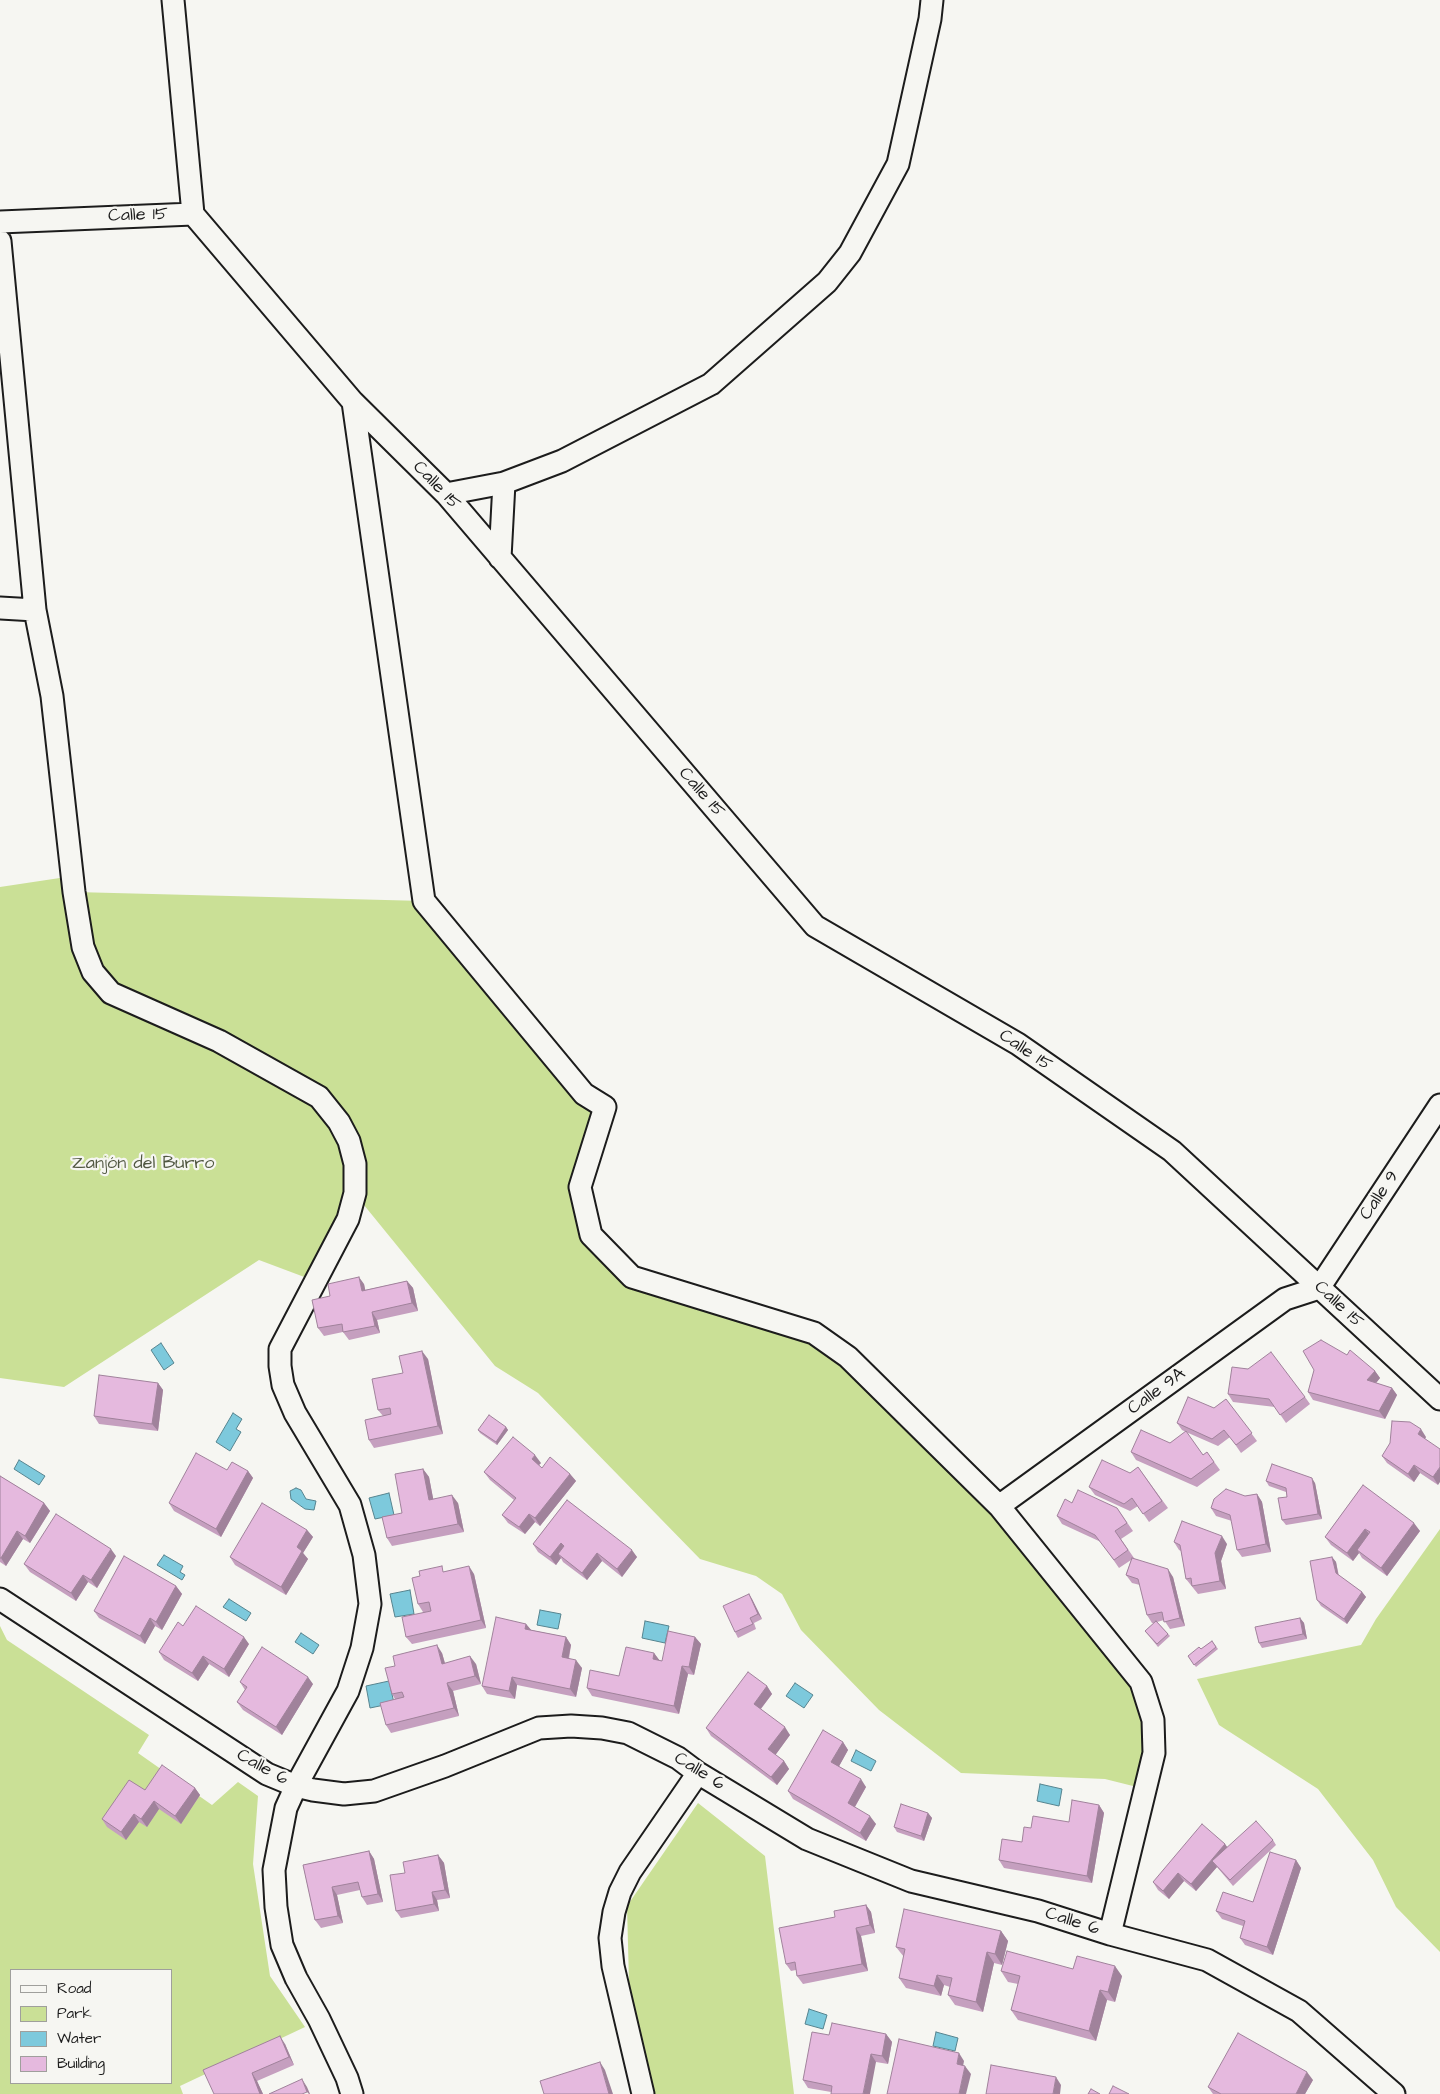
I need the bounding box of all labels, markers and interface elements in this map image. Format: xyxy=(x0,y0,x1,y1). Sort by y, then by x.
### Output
street label: Calle 15 xyxy=(108,204,168,228)
street label: Calle 15 xyxy=(408,457,464,515)
street label: Calle 15 xyxy=(673,763,729,823)
street label: Calle 15 xyxy=(994,1025,1056,1077)
park label: Zanjón del Burro xyxy=(72,1153,214,1175)
street label: Calle 9 xyxy=(1356,1167,1404,1225)
street label: Calle 15 xyxy=(1309,1277,1367,1333)
street label: Calle 9A xyxy=(1124,1364,1190,1420)
street label: Calle 6 xyxy=(232,1745,292,1791)
street label: Calle 6 xyxy=(670,1748,728,1796)
street label: Calle 6 xyxy=(1042,1903,1102,1941)
legend xyxy=(10,1969,172,2084)
text: Road xyxy=(57,1978,91,1999)
text: Park xyxy=(57,2003,92,2024)
text: Water xyxy=(57,2028,101,2049)
text: Building xyxy=(57,2053,105,2074)

